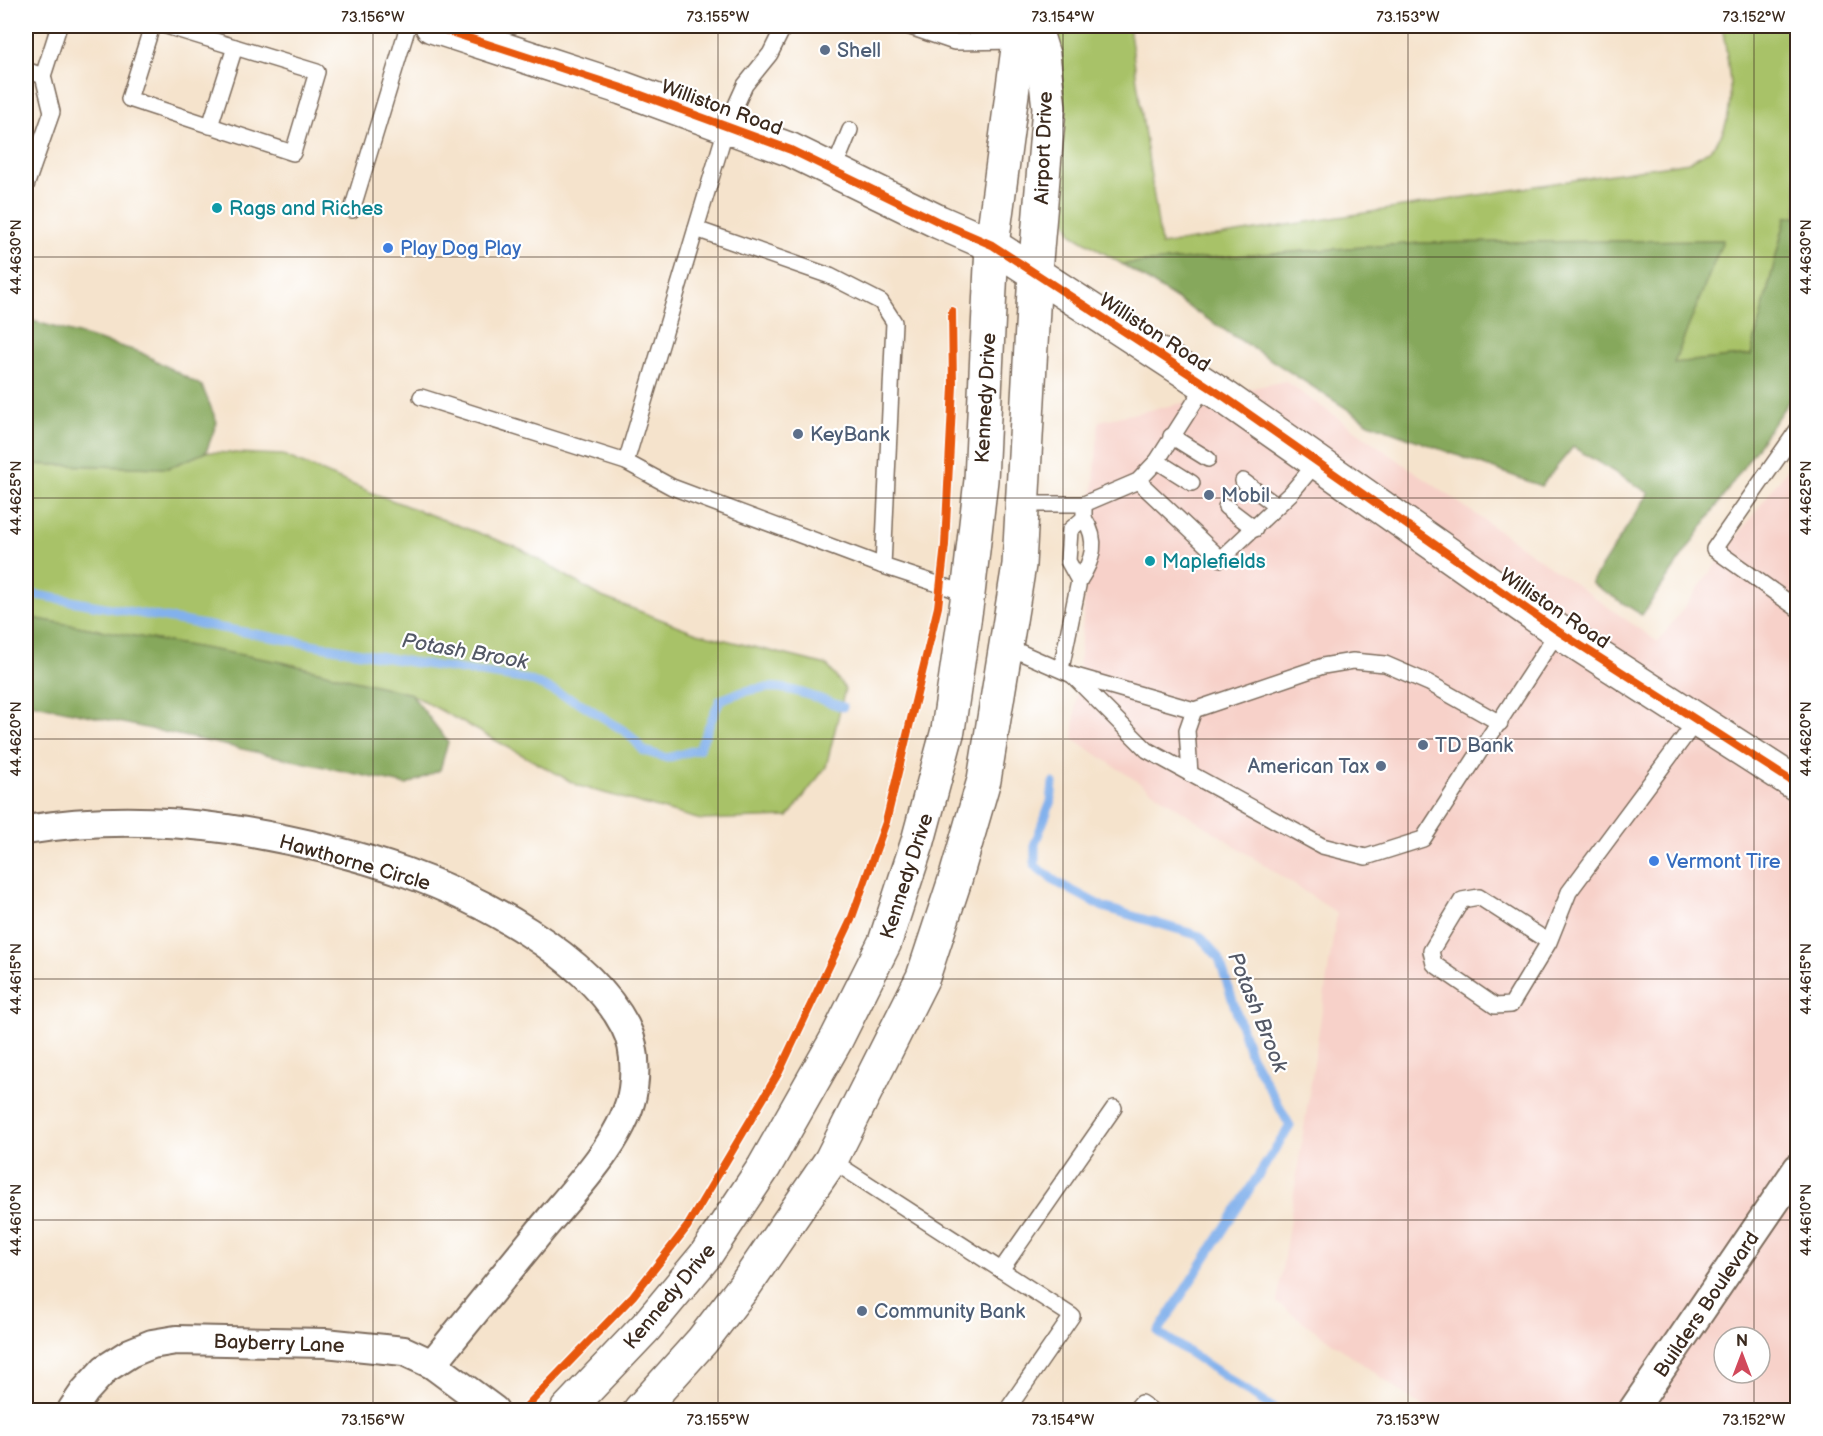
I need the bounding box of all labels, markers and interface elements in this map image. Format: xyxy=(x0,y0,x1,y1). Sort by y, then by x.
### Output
text: 73.156°W xyxy=(341,8,405,27)
text: 73.155°W xyxy=(687,8,750,27)
text: 73.154°W xyxy=(1031,8,1095,27)
text: 73.153°W xyxy=(1376,8,1440,27)
text: 73.152°W xyxy=(1723,8,1786,27)
place label: Shell xyxy=(837,39,881,63)
marker: Shell xyxy=(818,43,832,57)
street label: Williston Road xyxy=(658,75,786,141)
street label: Airport Drive xyxy=(1030,91,1058,205)
place label: Rags and Riches xyxy=(229,197,383,221)
marker: Rags and Riches xyxy=(210,201,224,215)
text: 44.4630°N xyxy=(7,219,26,295)
text: 44.4630°N xyxy=(1797,219,1816,295)
place label: Play Dog Play xyxy=(400,237,521,261)
marker: Play Dog Play xyxy=(381,241,395,255)
street label: Williston Road xyxy=(1094,288,1214,378)
street label: Kennedy Drive xyxy=(971,332,1001,464)
place label: KeyBank xyxy=(810,423,890,447)
marker: KeyBank xyxy=(791,427,805,441)
text: 44.4625°N xyxy=(7,461,26,536)
text: 44.4625°N xyxy=(1797,461,1816,536)
place label: Mobil xyxy=(1221,484,1270,508)
marker: Mobil xyxy=(1202,488,1216,502)
place label: Maplefields xyxy=(1162,550,1266,574)
marker: Maplefields xyxy=(1143,554,1157,568)
street label: Williston Road xyxy=(1495,563,1614,654)
water label: Potash Brook xyxy=(400,628,530,675)
text: 44.4620°N xyxy=(7,701,26,777)
text: 44.4620°N xyxy=(1797,701,1816,777)
place label: TD Bank xyxy=(1435,734,1513,758)
marker: TD Bank xyxy=(1416,738,1430,752)
place label: American Tax xyxy=(1248,755,1370,779)
marker: American Tax xyxy=(1374,759,1388,773)
street label: Kennedy Drive xyxy=(875,810,939,942)
street label: Hawthorne Circle xyxy=(276,830,433,896)
place label: Vermont Tire xyxy=(1666,850,1781,874)
marker: Vermont Tire xyxy=(1647,854,1661,868)
text: 44.4615°N xyxy=(7,943,26,1015)
text: 44.4615°N xyxy=(1797,943,1816,1015)
water label: Potash Brook xyxy=(1222,948,1293,1077)
text: 44.4610°N xyxy=(7,1184,26,1256)
text: 44.4610°N xyxy=(1797,1184,1816,1256)
street label: Builders Boulevard xyxy=(1649,1227,1765,1382)
street label: Kennedy Drive xyxy=(619,1239,721,1354)
place label: Community Bank xyxy=(874,1300,1025,1324)
marker: Community Bank xyxy=(855,1304,869,1318)
north arrow xyxy=(1712,1325,1772,1385)
street label: Bayberry Lane xyxy=(213,1330,345,1358)
text: N xyxy=(1736,1332,1748,1351)
text: 73.156°W xyxy=(341,1411,405,1430)
text: 73.155°W xyxy=(687,1411,750,1430)
text: 73.154°W xyxy=(1031,1411,1095,1430)
text: 73.153°W xyxy=(1376,1411,1440,1430)
text: 73.152°W xyxy=(1723,1411,1786,1430)

